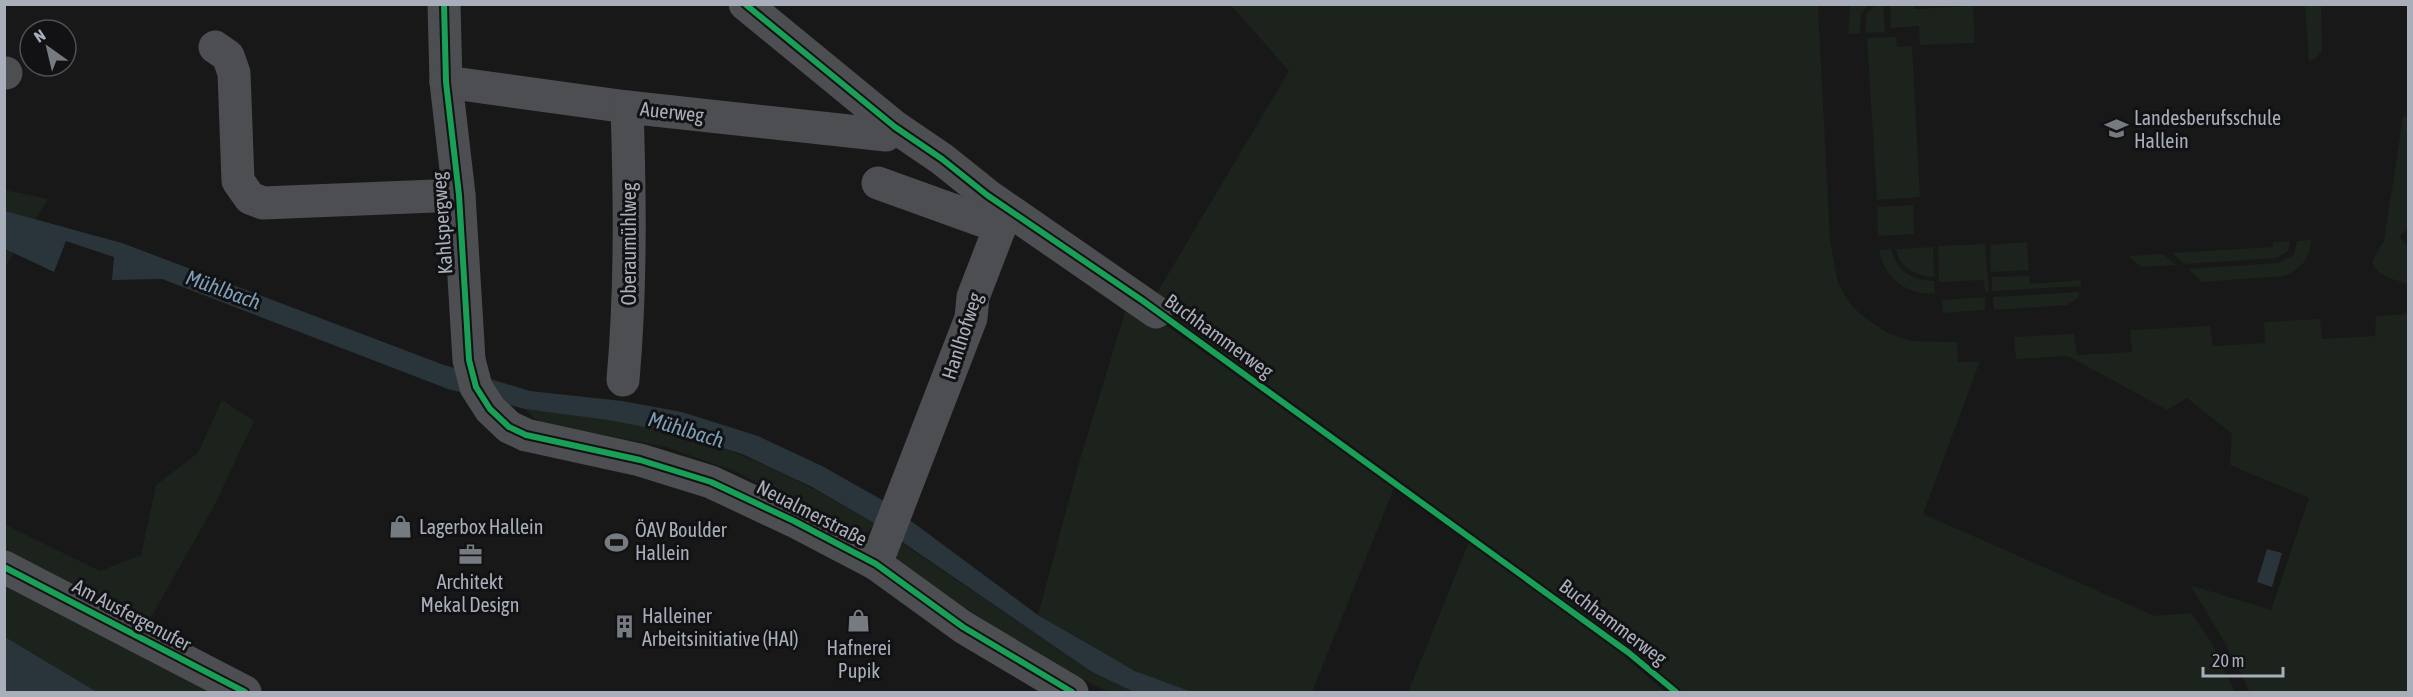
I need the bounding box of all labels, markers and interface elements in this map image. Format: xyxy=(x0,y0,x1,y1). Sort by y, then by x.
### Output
north arrow xyxy=(18,18,78,78)
text: N xyxy=(31,25,49,46)
street label: Auerweg xyxy=(639,97,705,126)
place label: Landesberufsschule Hallein xyxy=(2134,106,2281,152)
school or university icon: Landesberufsschule Hallein xyxy=(2103,116,2129,142)
street label: Kahlspergweg xyxy=(426,171,457,275)
street label: Oberaumühlweg xyxy=(617,182,640,305)
water label: Mühlbach xyxy=(183,265,264,314)
street label: Hanlhofweg xyxy=(937,289,986,382)
street label: Buchhammerweg xyxy=(1161,289,1278,383)
water label: Mühlbach xyxy=(646,406,727,452)
street label: Neualmerstraße xyxy=(753,475,871,550)
shop icon: Lagerbox Hallein xyxy=(388,514,414,540)
place label: Lagerbox Hallein xyxy=(419,515,543,538)
place label: ÖAV Boulder Hallein xyxy=(635,518,728,564)
sports icon: ÖAV Boulder Hallein xyxy=(604,529,630,555)
office icon: Architekt Mekal Design xyxy=(457,542,483,568)
place label: Architekt Mekal Design xyxy=(421,570,519,616)
street label: Am Ausfergenufer xyxy=(69,574,196,656)
street label: Buchhammerweg xyxy=(1555,574,1672,670)
place label: Halleiner Arbeitsinitiative (HAI) xyxy=(642,604,799,650)
shop icon: Hafnerei Pupik xyxy=(846,607,872,633)
building icon: Halleiner Arbeitsinitiative (HAI) xyxy=(611,614,637,640)
place label: Hafnerei Pupik xyxy=(827,636,891,682)
scale bar xyxy=(2203,640,2282,678)
text: 20 m xyxy=(2212,650,2244,671)

